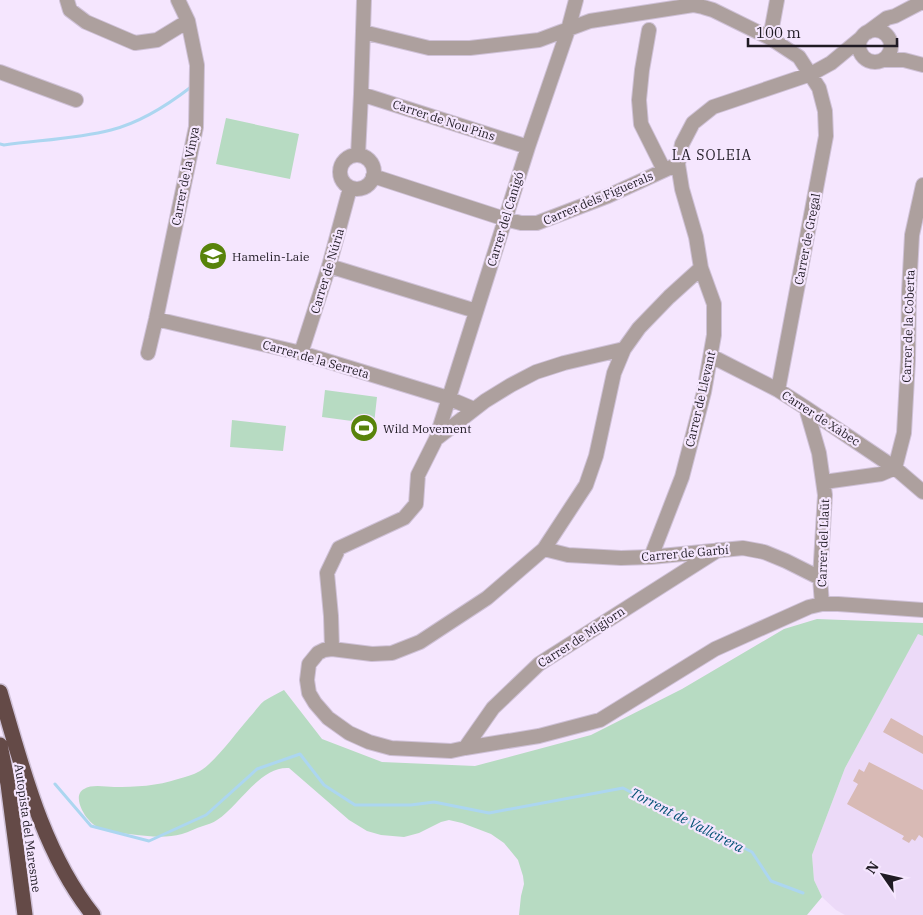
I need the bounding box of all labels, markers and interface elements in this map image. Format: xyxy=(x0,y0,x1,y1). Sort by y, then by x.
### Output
scale bar xyxy=(748,15,897,47)
text: 100 m xyxy=(756,23,801,42)
street label: Carrer de Nou Pins xyxy=(391,96,497,144)
street label: Carrer de la Vinya xyxy=(168,125,202,227)
district label: LA SOLEIA xyxy=(672,146,752,164)
street label: Carrer dels Figuerals xyxy=(541,168,655,228)
street label: Carrer del Canigó xyxy=(483,170,527,268)
street label: Carrer de Gregal xyxy=(791,192,823,286)
street label: Carrer de Núria xyxy=(307,226,347,315)
school or university icon: Hamelin-Laie xyxy=(198,241,228,271)
place label: Hamelin-Laie xyxy=(232,249,310,264)
street label: Carrer de la Coberta xyxy=(899,269,917,383)
street label: Carrer de la Serreta xyxy=(261,337,371,382)
street label: Carrer de Llevant xyxy=(682,350,718,448)
street label: Carrer de Xàbec xyxy=(779,387,863,449)
sports icon: Wild Movement xyxy=(349,413,379,443)
place label: Wild Movement xyxy=(383,421,472,436)
street label: Carrer del Llaüt xyxy=(814,499,832,587)
street label: Carrer de Garbí xyxy=(641,542,729,564)
street label: Carrer de Migjorn xyxy=(535,603,627,671)
street label: Autopista del Maresme xyxy=(12,763,44,893)
water label: Torrent de Vallcirera xyxy=(627,784,747,857)
north arrow xyxy=(858,850,908,900)
text: N xyxy=(862,858,883,877)

